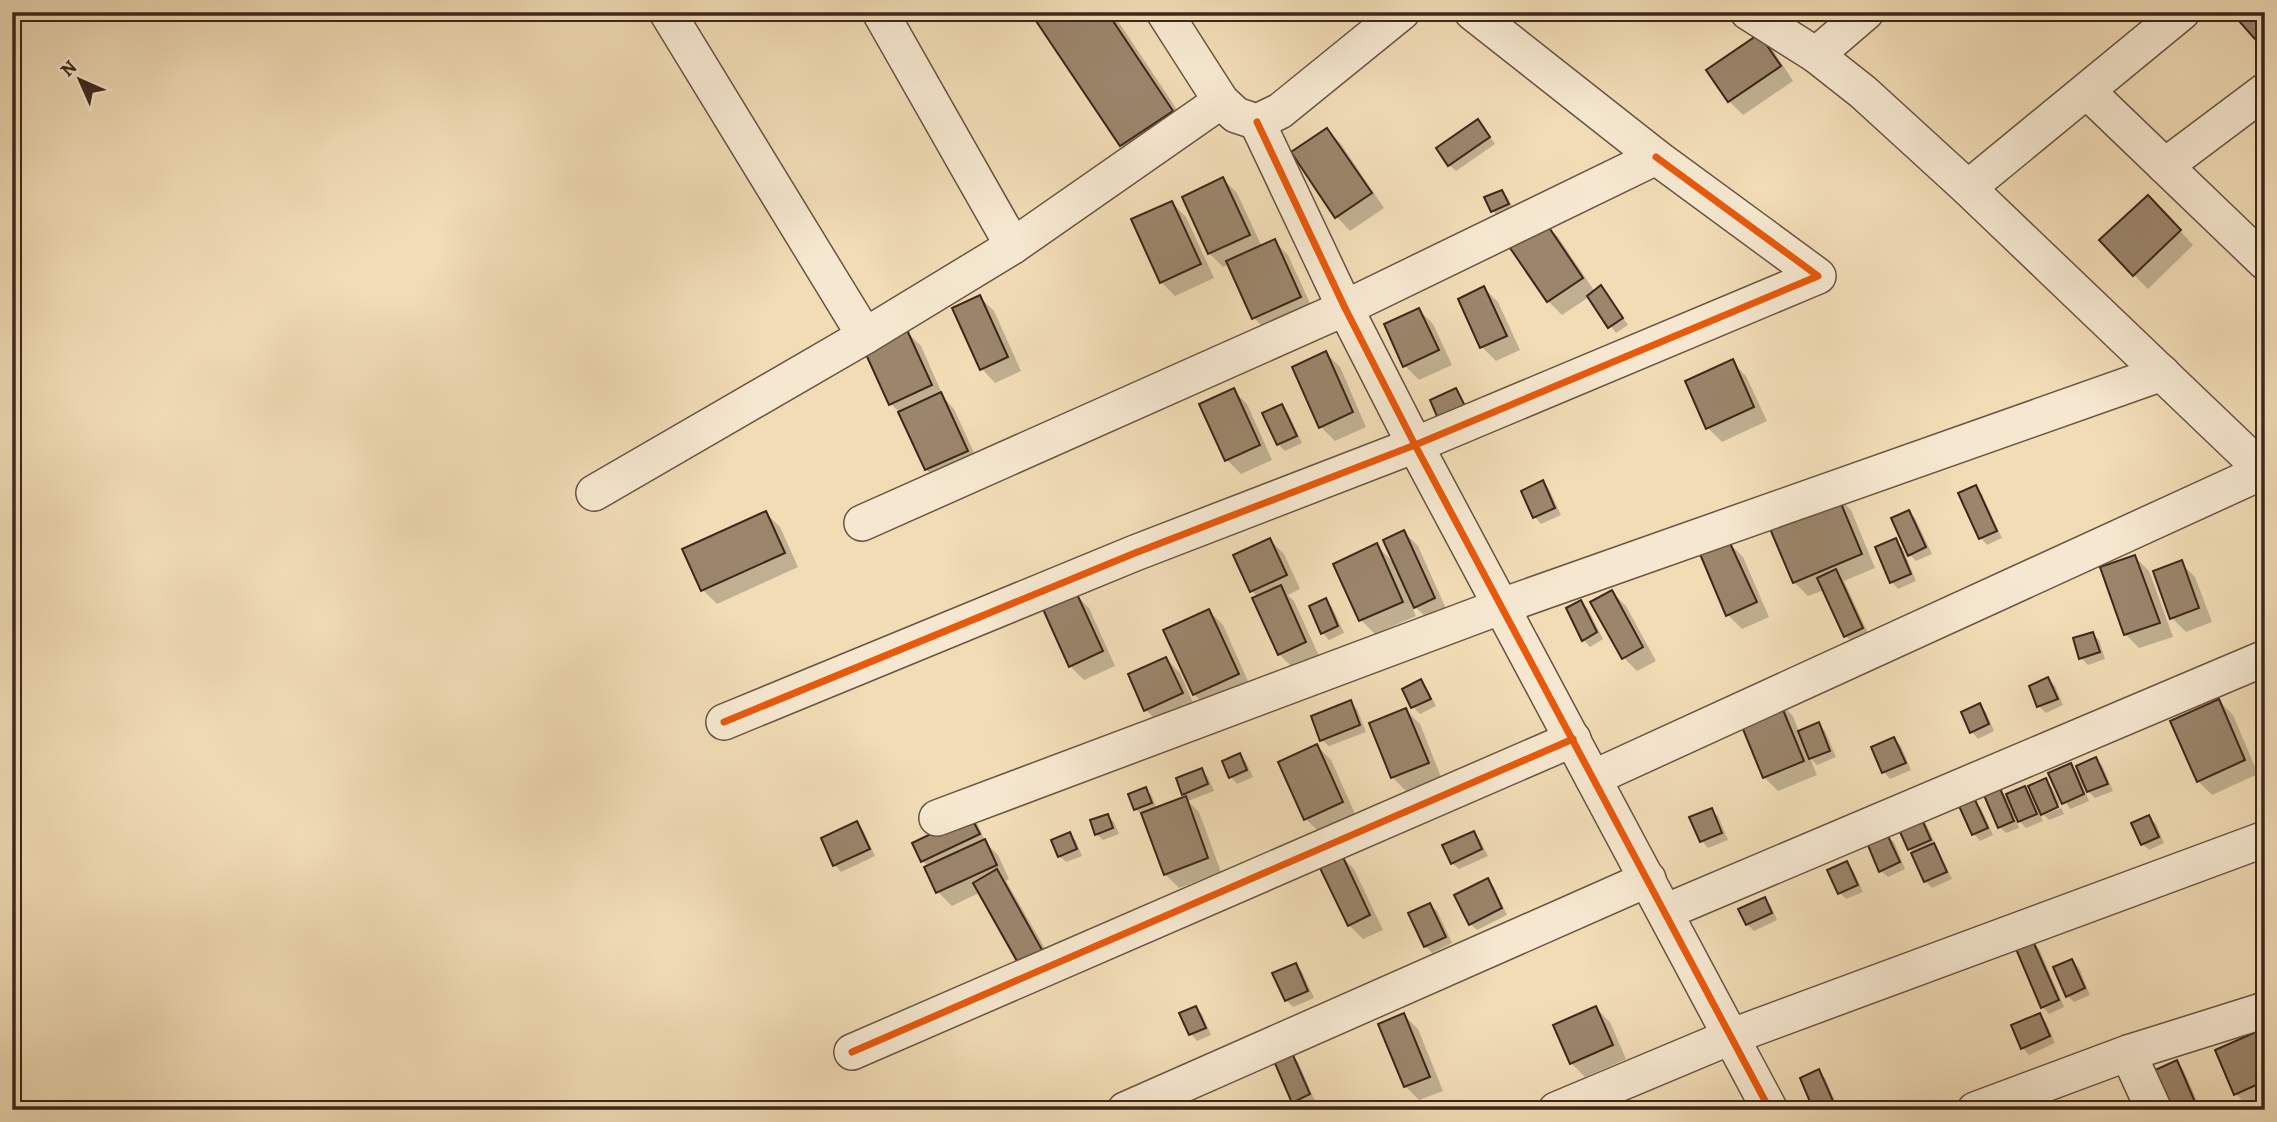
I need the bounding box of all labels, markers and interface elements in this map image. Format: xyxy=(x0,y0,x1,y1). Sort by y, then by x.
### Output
north arrow xyxy=(46,46,116,116)
text: N xyxy=(55,54,83,83)

